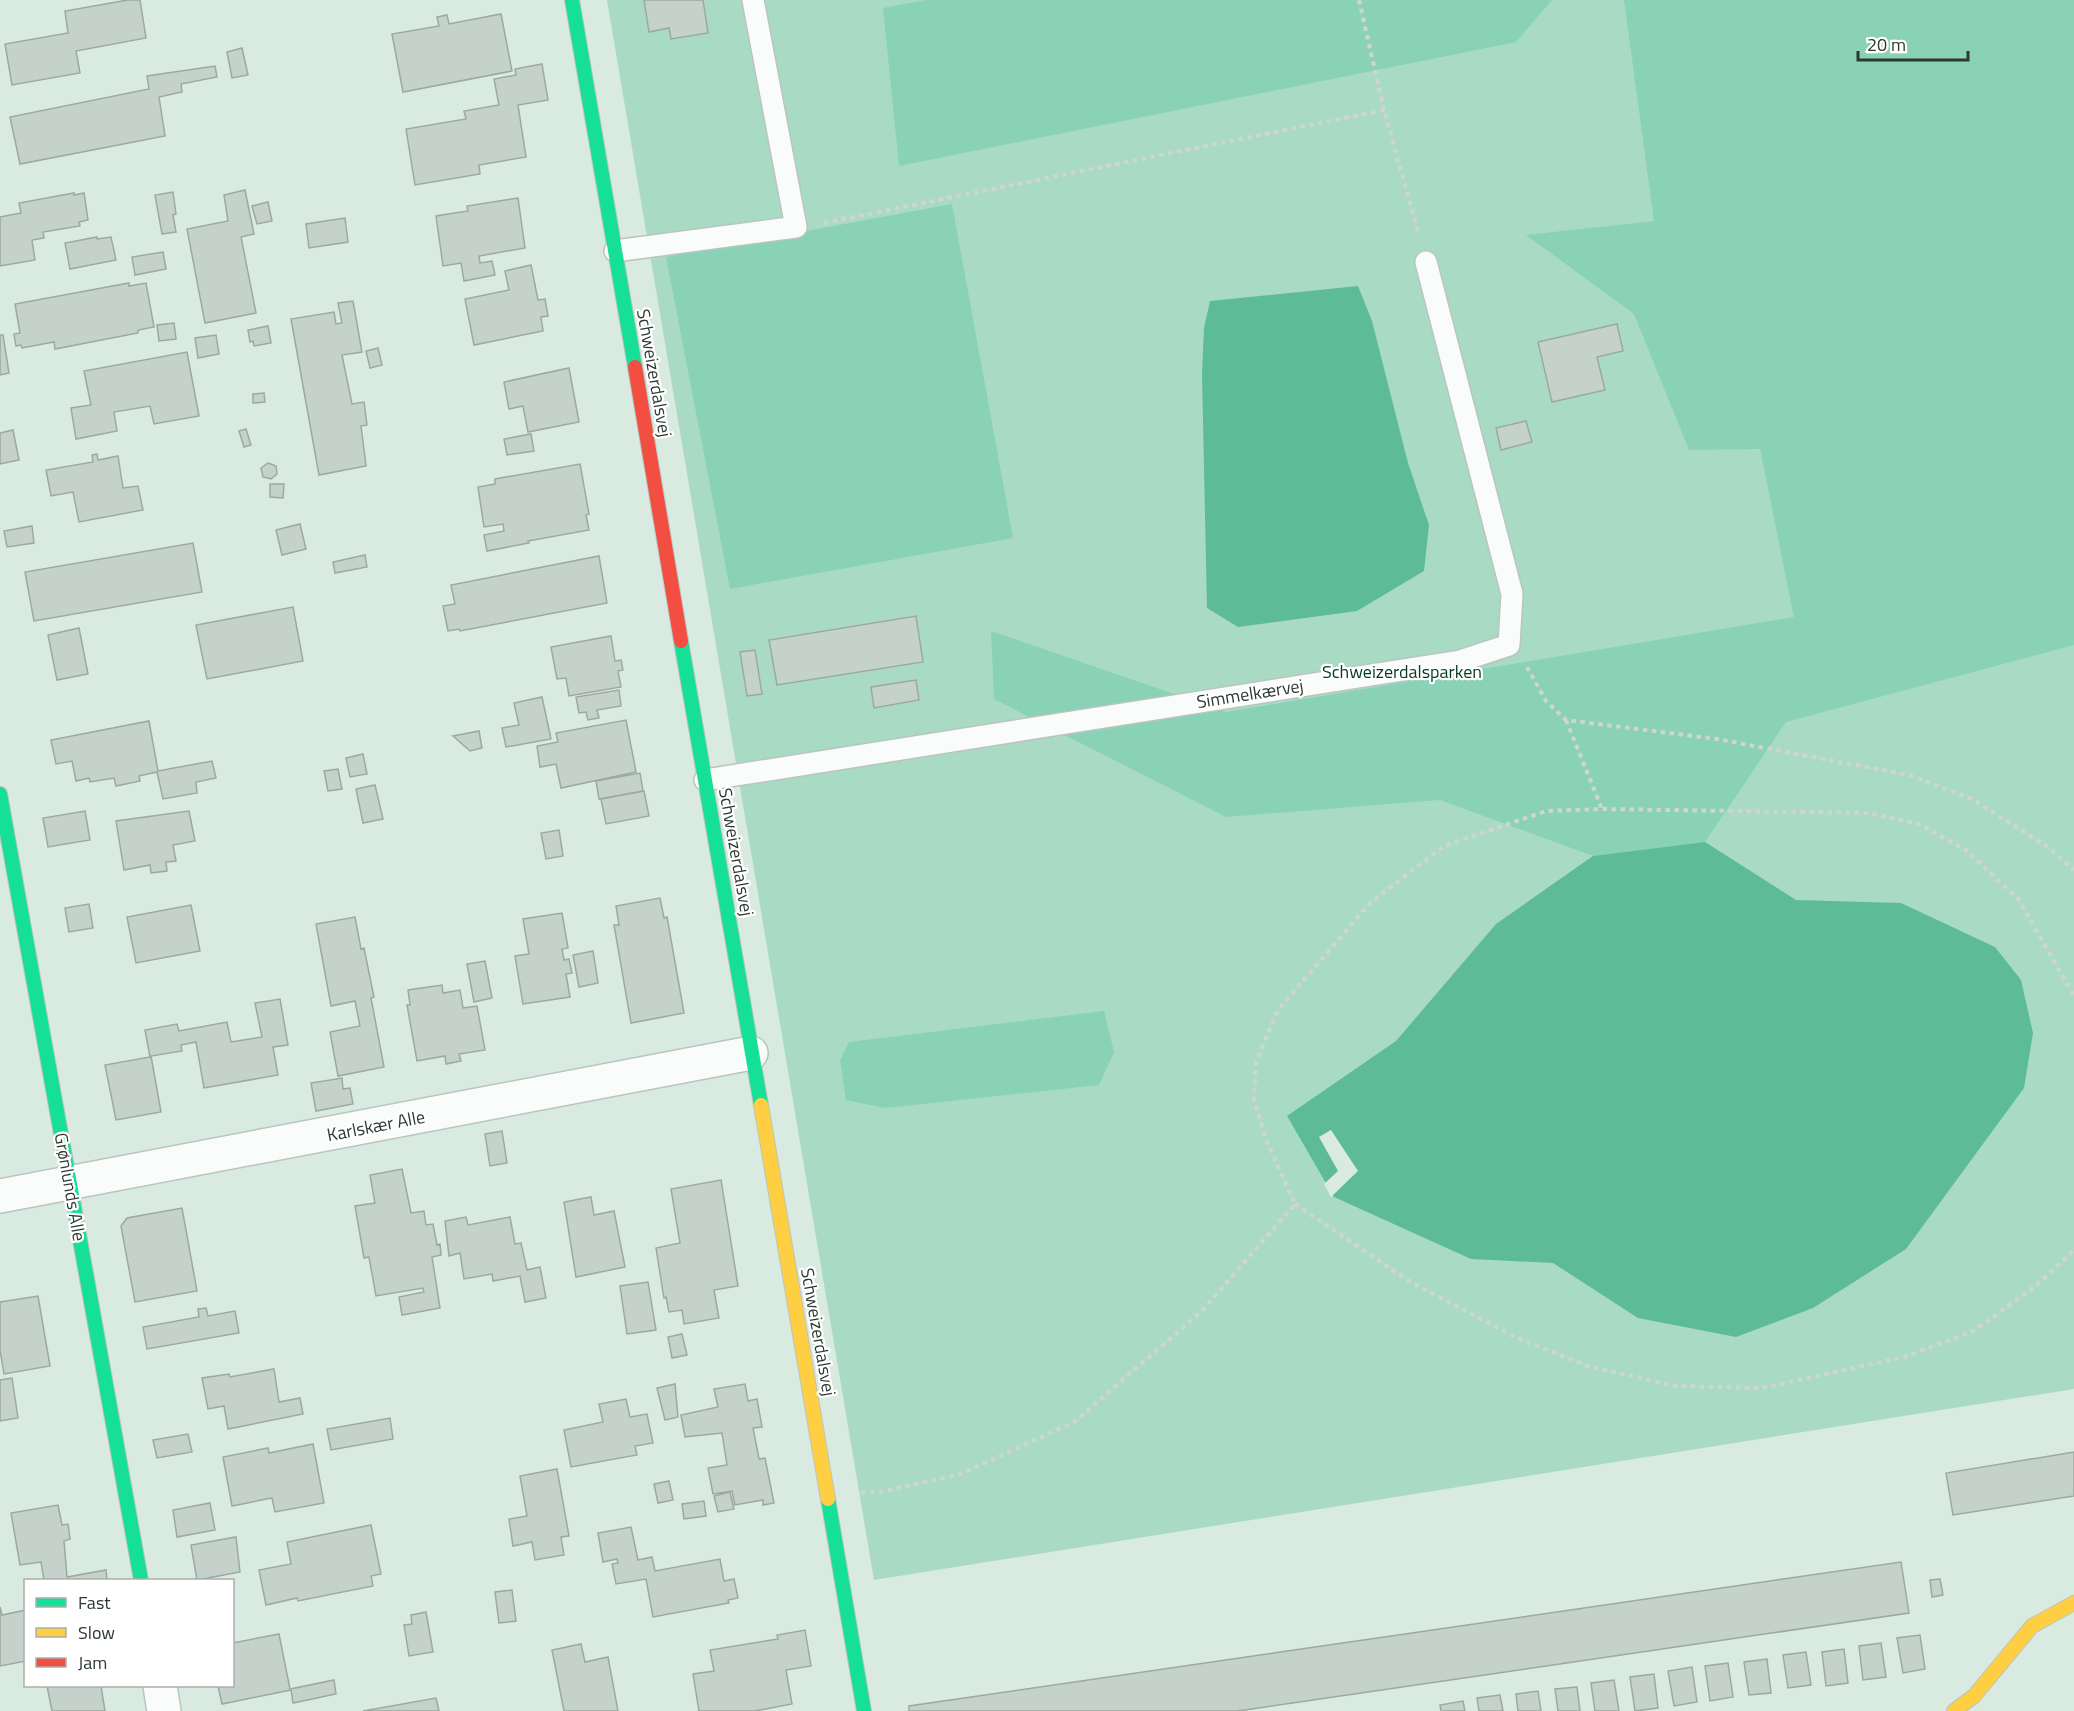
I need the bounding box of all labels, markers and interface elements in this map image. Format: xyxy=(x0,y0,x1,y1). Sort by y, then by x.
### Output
scale bar xyxy=(1858,24,1968,62)
text: 20 m xyxy=(1867,31,1906,58)
street label: Schweizerdalsvej xyxy=(630,307,679,439)
park label: Schweizerdalsparken xyxy=(1322,658,1482,685)
street label: Simmelkærvej xyxy=(1195,672,1305,715)
street label: Schweizerdalsvej xyxy=(712,786,761,918)
street label: Karlskær Alle xyxy=(325,1103,427,1148)
street label: Grønlunds Alle xyxy=(48,1131,93,1243)
street label: Schweizerdalsvej xyxy=(794,1266,843,1398)
legend xyxy=(24,1579,234,1687)
text: Fast xyxy=(78,1589,111,1616)
text: Slow xyxy=(78,1619,115,1646)
text: Jam xyxy=(78,1649,107,1676)

